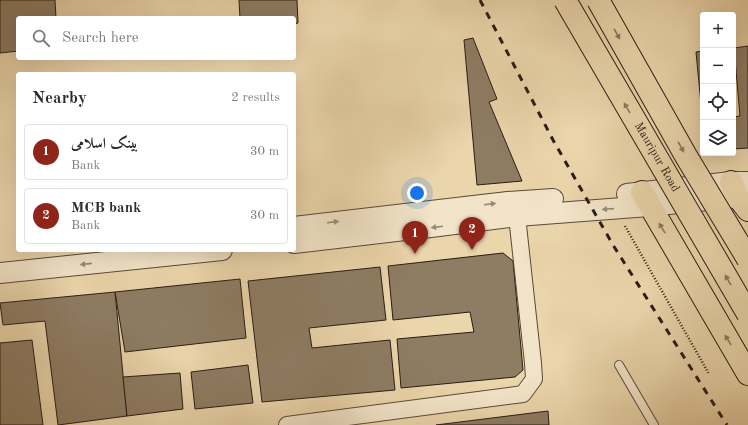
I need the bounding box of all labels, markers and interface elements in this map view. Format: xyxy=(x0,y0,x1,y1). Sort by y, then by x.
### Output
map controls xyxy=(700,12,736,156)
button: + xyxy=(700,12,736,48)
search box xyxy=(16,16,296,60)
icon: search xyxy=(30,27,52,49)
one-way arrow xyxy=(614,28,621,40)
text: Search here xyxy=(62,31,139,46)
button: − xyxy=(700,48,736,84)
button: locate xyxy=(700,84,736,120)
text: Nearby xyxy=(32,90,87,107)
text: 2 results xyxy=(231,91,280,104)
one-way arrow xyxy=(624,102,631,114)
street label: Mauripur Road xyxy=(632,120,682,194)
button: layers xyxy=(700,120,736,156)
text: بینک اسلامی xyxy=(71,137,138,152)
one-way arrow xyxy=(678,142,684,153)
text: 1 xyxy=(42,145,50,158)
text: 30 m xyxy=(250,145,279,158)
text: Bank xyxy=(71,159,100,172)
your location xyxy=(407,183,427,203)
text: MCB bank xyxy=(71,201,141,216)
one-way arrow xyxy=(484,201,496,207)
one-way arrow xyxy=(602,205,614,212)
text: 2 xyxy=(42,209,50,222)
text: 30 m xyxy=(250,209,279,222)
pin: 2 xyxy=(459,217,485,250)
text: Bank xyxy=(71,219,100,232)
one-way arrow xyxy=(327,219,339,225)
pin: 1 xyxy=(402,221,428,254)
one-way arrow xyxy=(659,222,666,234)
one-way arrow xyxy=(431,223,444,230)
one-way arrow xyxy=(80,261,92,267)
one-way arrow xyxy=(725,274,732,286)
one-way arrow xyxy=(725,334,732,346)

